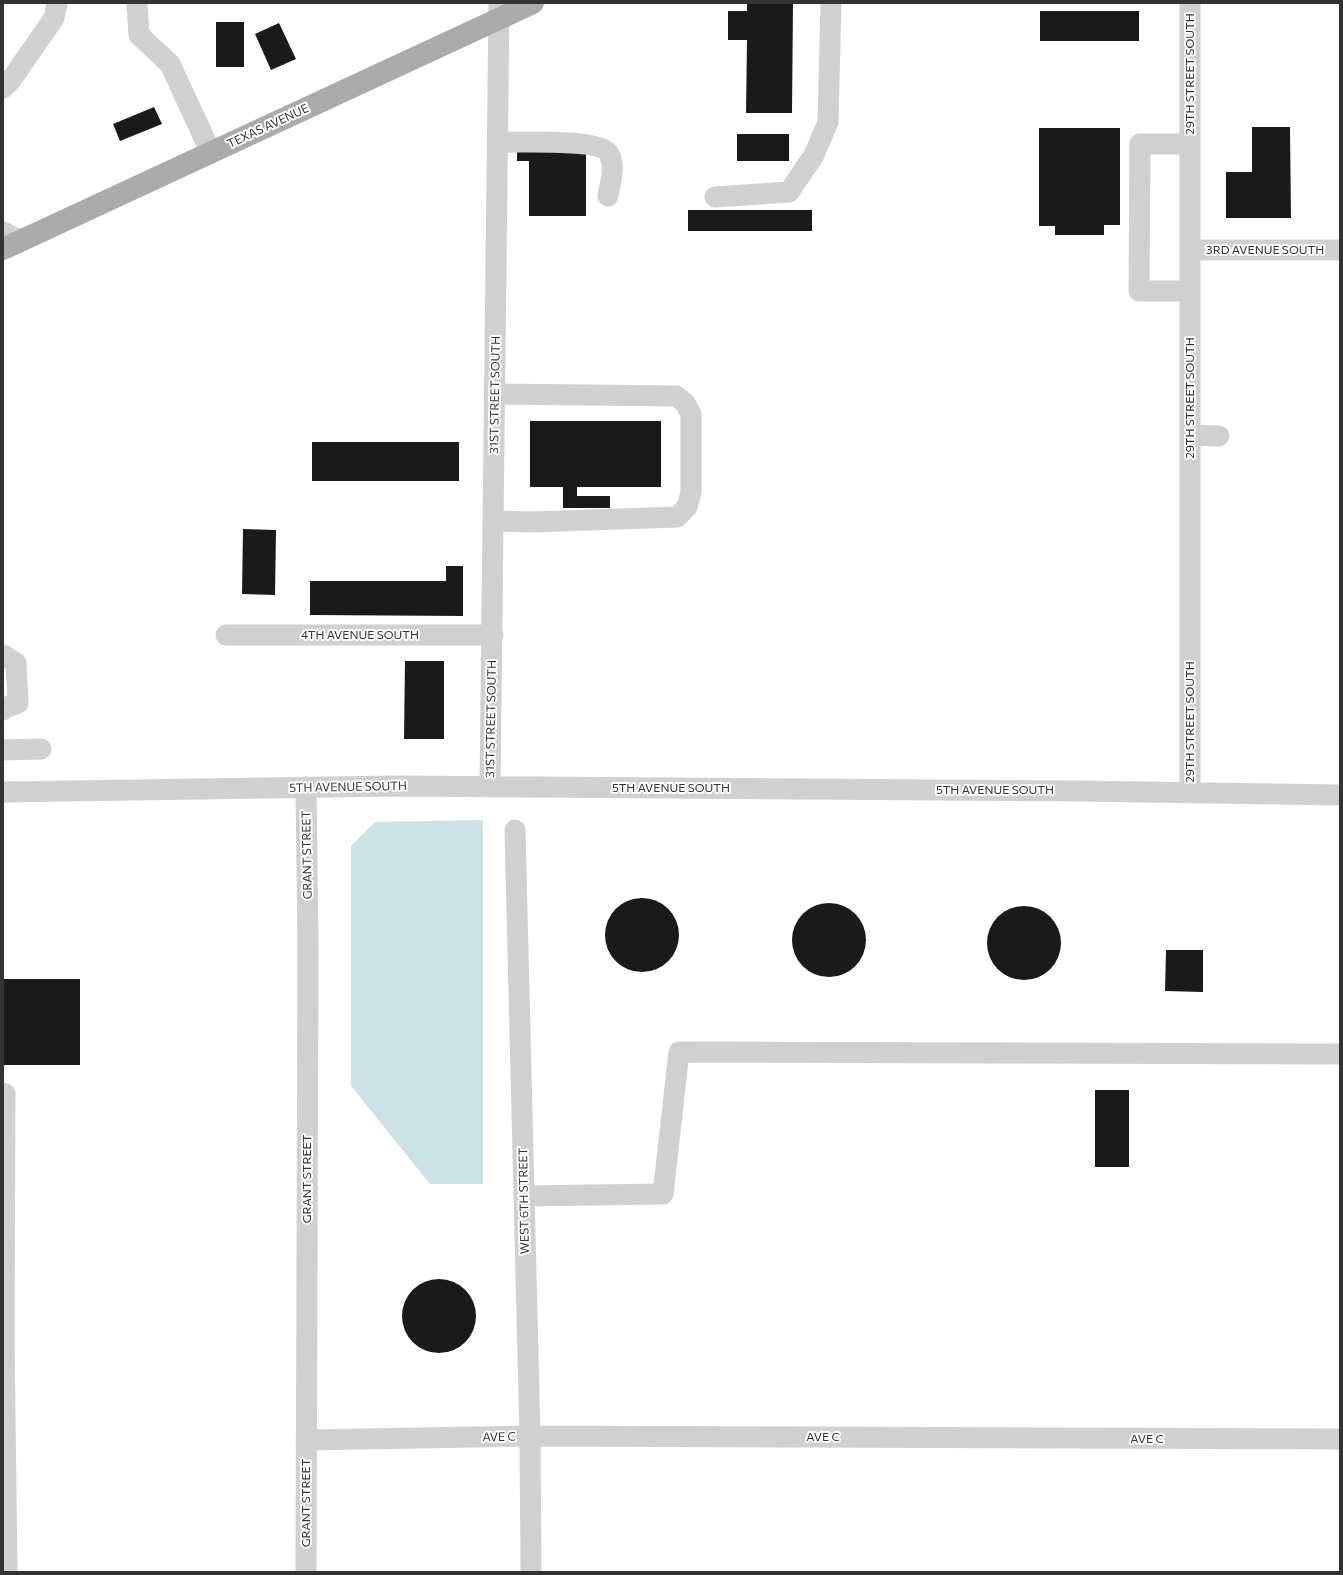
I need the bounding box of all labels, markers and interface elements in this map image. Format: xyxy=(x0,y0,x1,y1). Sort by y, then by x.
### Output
street label: 29TH STREET SOUTH xyxy=(1183,13,1197,135)
street label: TEXAS AVENUE xyxy=(225,101,311,151)
street label: 3RD AVENUE SOUTH xyxy=(1206,243,1324,257)
street label: 31ST STREET SOUTH xyxy=(487,336,503,454)
street label: 29TH STREET SOUTH xyxy=(1183,337,1197,459)
street label: 4TH AVENUE SOUTH xyxy=(301,628,419,642)
street label: 31ST STREET SOUTH xyxy=(483,660,499,778)
street label: 29TH STREET SOUTH xyxy=(1183,661,1197,783)
street label: 5TH AVENUE SOUTH xyxy=(289,779,407,795)
street label: 5TH AVENUE SOUTH xyxy=(612,781,730,795)
street label: 5TH AVENUE SOUTH xyxy=(936,783,1054,797)
street label: GRANT STREET xyxy=(299,811,315,899)
street label: GRANT STREET xyxy=(300,1135,314,1223)
street label: WEST 6TH STREET xyxy=(516,1148,532,1254)
street label: AVE C xyxy=(482,1430,516,1444)
street label: AVE C xyxy=(806,1430,840,1444)
street label: AVE C xyxy=(1130,1432,1164,1446)
street label: GRANT STREET xyxy=(299,1459,313,1547)

